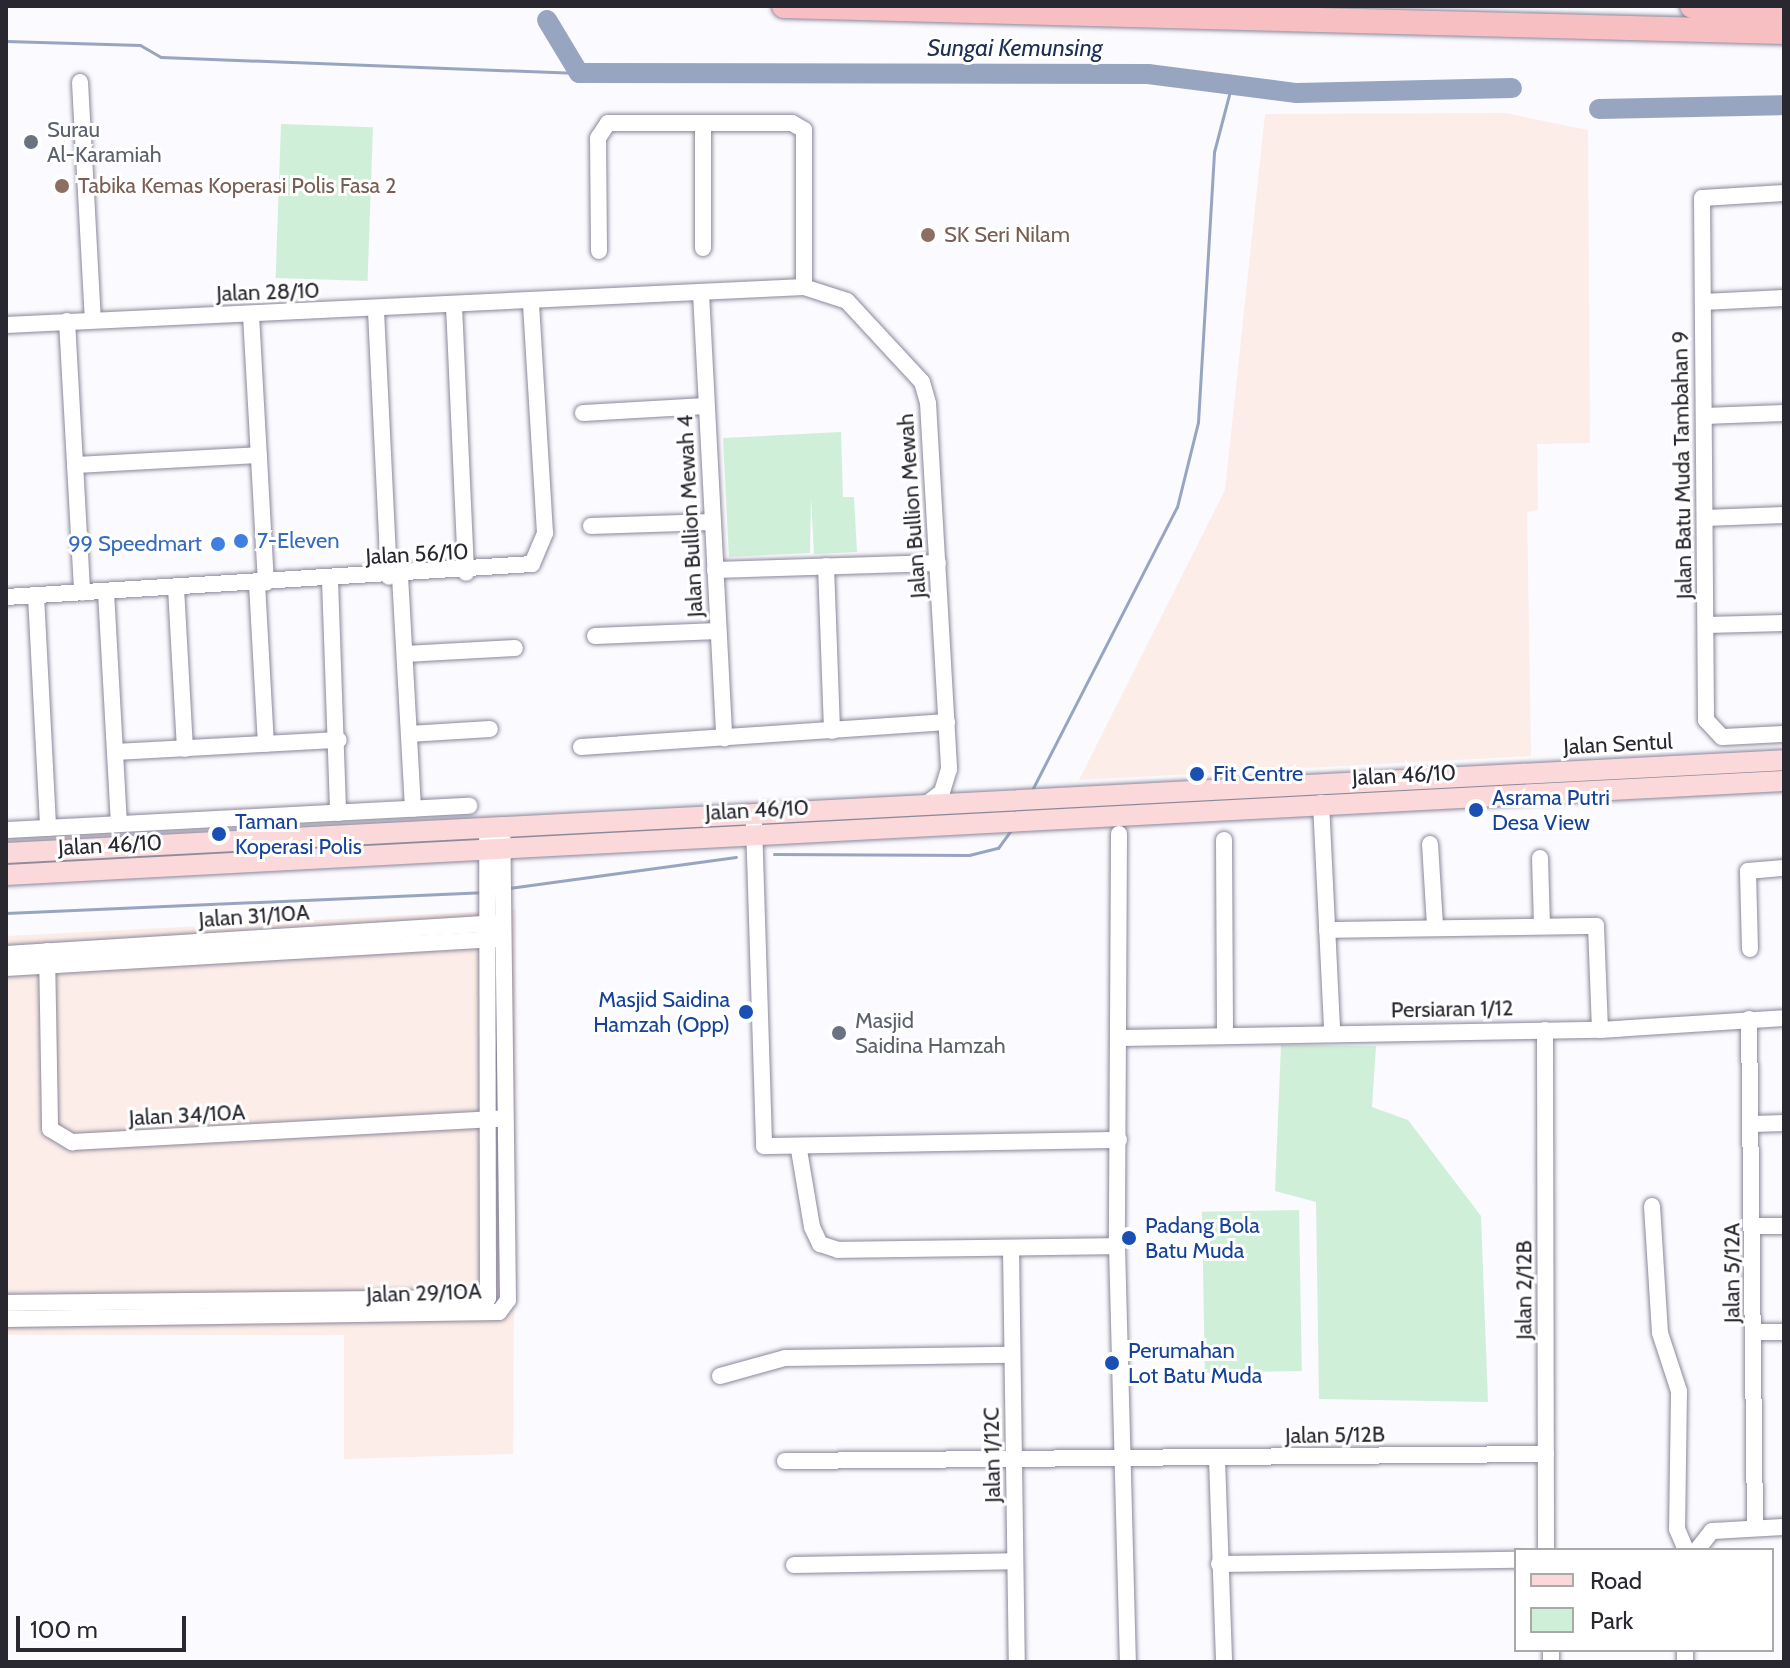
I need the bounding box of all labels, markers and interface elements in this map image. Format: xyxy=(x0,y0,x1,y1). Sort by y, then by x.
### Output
water label: Sungai Kemunsing xyxy=(927,34,1103,62)
place label: Surau Al-Karamiah xyxy=(47,116,162,168)
marker: Surau Al-Karamiah xyxy=(22,133,40,151)
place label: Tabika Kemas Koperasi Polis Fasa 2 xyxy=(78,173,397,199)
marker: Tabika Kemas Koperasi Polis Fasa 2 xyxy=(53,177,71,195)
place label: SK Seri Nilam xyxy=(944,222,1070,248)
marker: SK Seri Nilam xyxy=(919,226,937,244)
street label: Jalan 28/10 xyxy=(216,277,320,307)
street label: Jalan Batu Muda Tambahan 9 xyxy=(1666,331,1698,599)
street label: Jalan Bullion Mewah xyxy=(892,413,932,599)
street label: Jalan Bullion Mewah 4 xyxy=(672,414,708,618)
place label: 7-Eleven xyxy=(257,528,340,554)
place label: 99 Speedmart xyxy=(68,531,202,557)
marker: 7-Eleven xyxy=(232,532,250,550)
marker: 99 Speedmart xyxy=(209,535,227,553)
street label: Jalan 56/10 xyxy=(365,538,469,570)
street label: Jalan Sentul xyxy=(1563,728,1673,760)
street label: Jalan 46/10 xyxy=(1351,759,1457,791)
place label: Fit Centre xyxy=(1213,761,1303,787)
marker: Fit Centre xyxy=(1188,765,1206,783)
place label: Asrama Putri Desa View xyxy=(1492,784,1610,836)
street label: Jalan 46/10 xyxy=(704,794,810,826)
marker: Asrama Putri Desa View xyxy=(1467,801,1485,819)
place label: Taman Koperasi Polis xyxy=(235,808,362,860)
marker: Taman Koperasi Polis xyxy=(210,825,228,843)
street label: Jalan 46/10 xyxy=(57,829,163,861)
street label: Jalan 31/10A xyxy=(198,899,310,933)
place label: Masjid Saidina Hamzah (Opp) xyxy=(593,986,730,1038)
street label: Persiaran 1/12 xyxy=(1391,995,1513,1023)
marker: Masjid Saidina Hamzah (Opp) xyxy=(737,1003,755,1021)
place label: Masjid Saidina Hamzah xyxy=(855,1007,1006,1058)
marker: Masjid Saidina Hamzah xyxy=(830,1024,848,1042)
street label: Jalan 34/10A xyxy=(128,1099,246,1131)
place label: Padang Bola Batu Muda xyxy=(1145,1212,1260,1264)
street label: Jalan 5/12A xyxy=(1719,1223,1745,1323)
marker: Padang Bola Batu Muda xyxy=(1120,1229,1138,1247)
street label: Jalan 2/12B xyxy=(1511,1240,1537,1340)
street label: Jalan 29/10A xyxy=(366,1278,482,1308)
place label: Perumahan Lot Batu Muda xyxy=(1128,1337,1262,1388)
marker: Perumahan Lot Batu Muda xyxy=(1103,1354,1121,1372)
street label: Jalan 1/12C xyxy=(978,1407,1006,1503)
street label: Jalan 5/12B xyxy=(1285,1421,1385,1449)
legend xyxy=(1514,1548,1774,1652)
text: Road xyxy=(1590,1566,1642,1595)
scale bar xyxy=(20,1600,190,1650)
text: Park xyxy=(1590,1606,1633,1635)
text: 100 m xyxy=(30,1615,98,1644)

